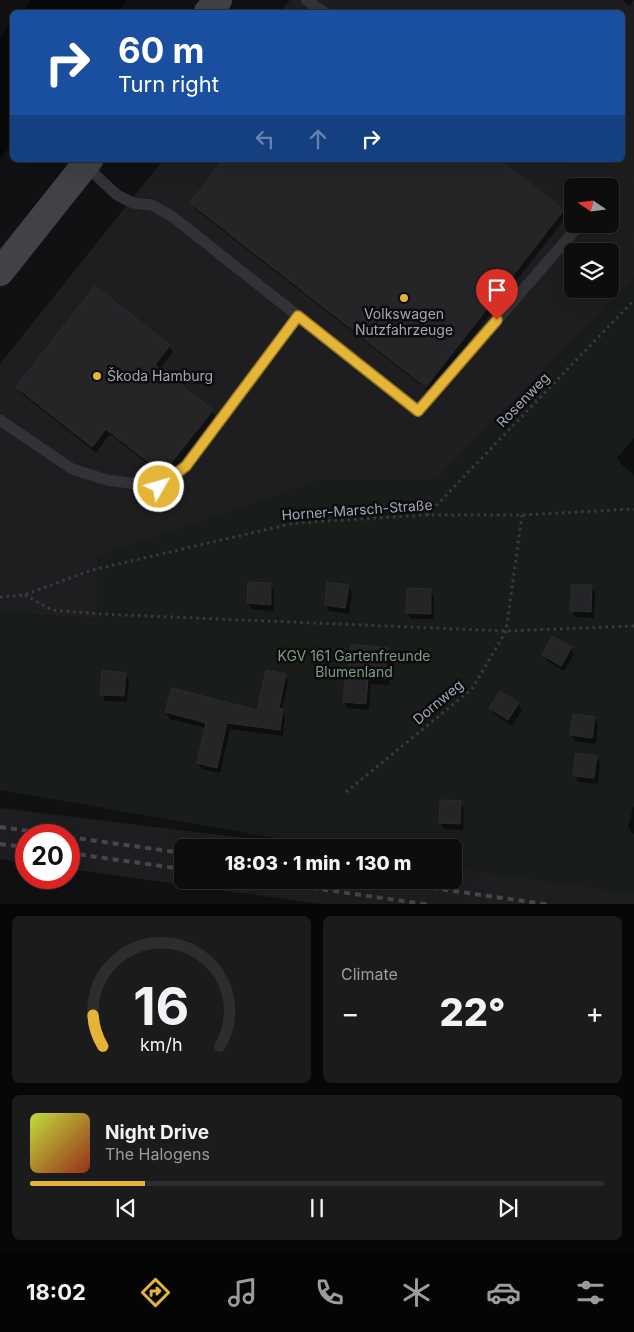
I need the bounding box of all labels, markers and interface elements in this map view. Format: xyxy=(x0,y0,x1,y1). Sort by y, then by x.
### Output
text: 60 m xyxy=(118,29,205,71)
icon: right xyxy=(35,30,100,95)
text: Turn right xyxy=(118,71,219,97)
icon: left xyxy=(251,125,279,153)
icon: ahead xyxy=(304,125,332,153)
icon: right xyxy=(357,125,385,153)
north arrow xyxy=(564,178,619,232)
map controls xyxy=(564,178,619,298)
button: layers xyxy=(564,243,619,298)
pin xyxy=(476,269,518,320)
icon: arrive xyxy=(483,276,511,304)
marker: Volkswagen Nutzfahrzeuge xyxy=(398,292,410,304)
place label: Volkswagen Nutzfahrzeuge xyxy=(355,305,453,338)
place label: Škoda Hamburg xyxy=(107,367,213,384)
street label: Rosenweg xyxy=(493,369,553,430)
marker: Škoda Hamburg xyxy=(91,370,103,382)
position arrow xyxy=(132,460,184,512)
street label: Horner-Marsch-Straße xyxy=(281,496,433,523)
park label: KGV 161 Gartenfreunde Blumenland xyxy=(277,647,431,680)
street label: Dornweg xyxy=(409,676,466,727)
speed limit sign: 20 xyxy=(15,824,80,889)
text: 18:03 · 1 min · 130 m xyxy=(225,852,411,875)
text: Climate xyxy=(341,964,398,984)
text: 16 xyxy=(133,975,190,1038)
text: 22° xyxy=(440,989,505,1035)
text: − xyxy=(341,996,360,1030)
text: + xyxy=(585,996,604,1030)
text: km/h xyxy=(140,1034,183,1055)
text: Night Drive xyxy=(105,1121,209,1144)
text: The Halogens xyxy=(105,1144,210,1164)
icon: previous xyxy=(112,1194,140,1222)
icon: pause xyxy=(303,1194,331,1222)
icon: next xyxy=(494,1194,522,1222)
icon: directions xyxy=(138,1275,173,1310)
icon: music xyxy=(225,1275,260,1310)
icon: phone xyxy=(312,1275,347,1310)
icon: climate xyxy=(399,1275,434,1310)
icon: car xyxy=(486,1275,521,1310)
icon: filters xyxy=(573,1275,608,1310)
text: 18:02 xyxy=(26,1279,86,1305)

